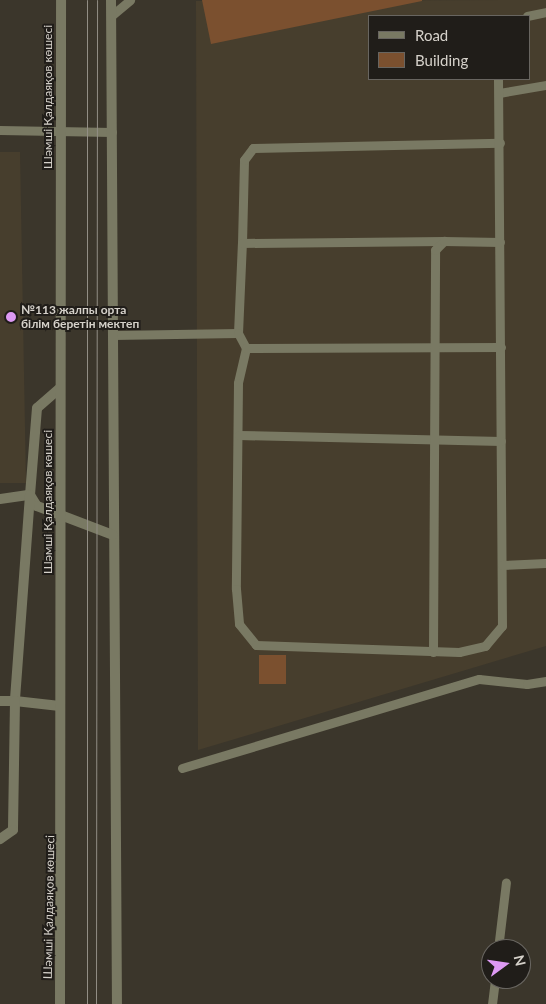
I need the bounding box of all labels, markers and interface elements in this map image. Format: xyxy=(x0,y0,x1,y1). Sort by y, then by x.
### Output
legend xyxy=(368,15,531,80)
street label: Шәмші Қалдаяқов көшесі xyxy=(41,25,55,169)
text: Road xyxy=(415,26,448,44)
text: Building xyxy=(415,51,468,69)
place label: №113 жалпы орта білім беретін мектеп xyxy=(21,303,139,331)
marker: №113 жалпы орта білім беретін мектеп xyxy=(5,311,17,323)
street label: Шәмші Қалдаяқов көшесі xyxy=(41,430,55,574)
street label: Шәмші Қалдаяқов көшесі xyxy=(41,835,57,979)
north arrow xyxy=(481,939,531,989)
text: N xyxy=(511,953,530,968)

